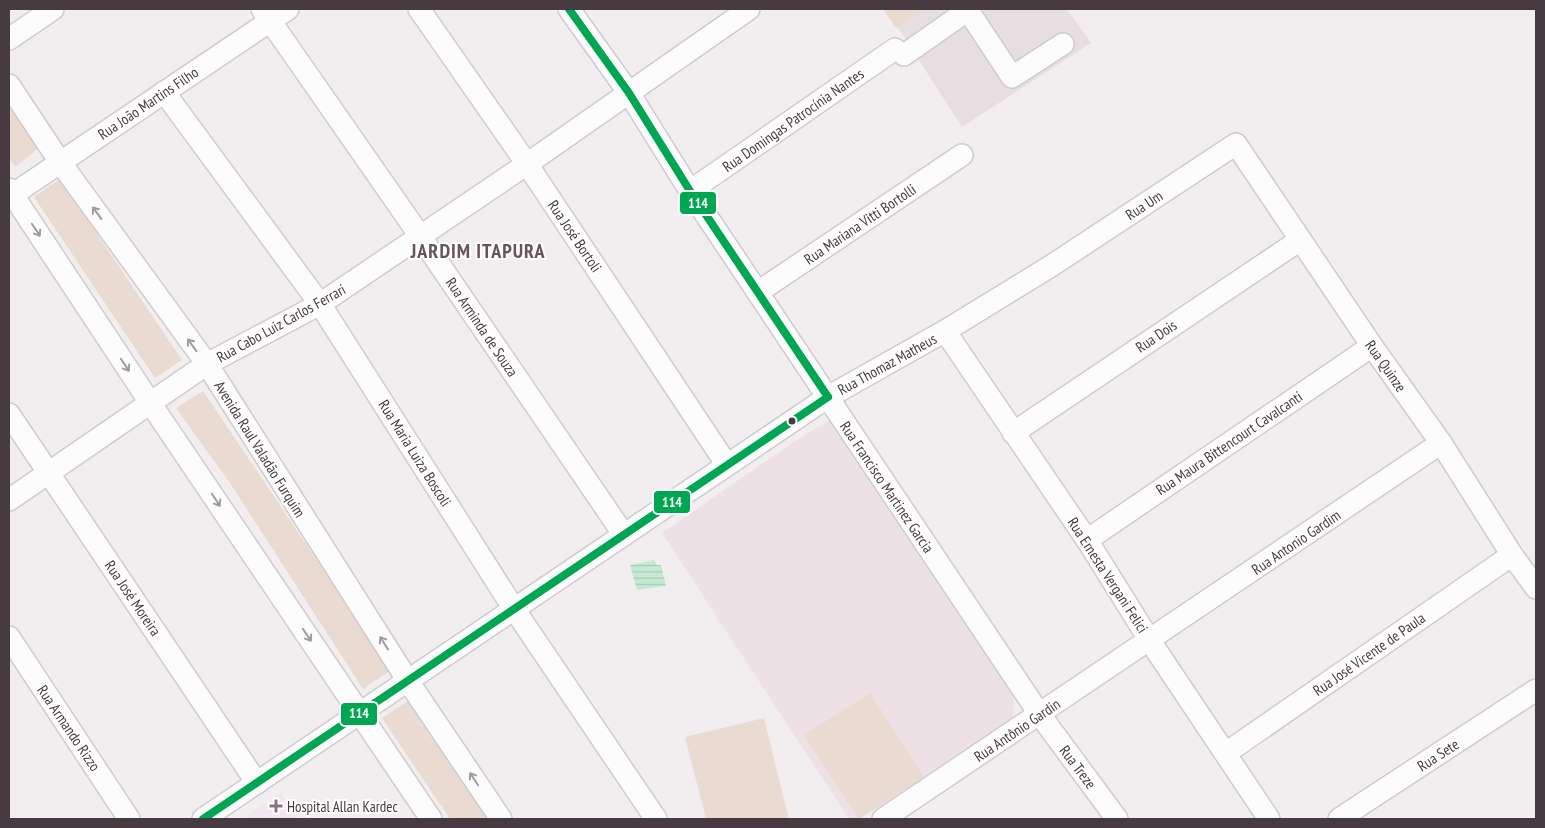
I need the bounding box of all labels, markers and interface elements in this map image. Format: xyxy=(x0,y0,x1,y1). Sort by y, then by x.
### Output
street label: Rua João Martins Filho xyxy=(94,62,202,144)
street label: Rua Domingas Patrocínia Nantes xyxy=(719,64,867,176)
street label: Rua Mariana Vitti Bortolli xyxy=(800,180,920,268)
street label: Rua Um xyxy=(1122,186,1166,224)
line badge: 114 xyxy=(679,191,717,215)
text: 114 xyxy=(688,194,708,212)
street label: Rua José Bortoli xyxy=(544,196,606,276)
one-way arrow xyxy=(92,206,102,220)
one-way arrow xyxy=(31,223,41,237)
district label: JARDIM ITAPURA xyxy=(410,238,545,264)
street label: Rua Arminda de Souza xyxy=(442,274,522,380)
street label: Rua Cabo Luiz Carlos Ferrari xyxy=(213,280,349,366)
street label: Rua Dois xyxy=(1132,315,1180,357)
street label: Rua Thomaz Matheus xyxy=(834,329,940,399)
street label: Rua Quinze xyxy=(1361,336,1411,396)
one-way arrow xyxy=(187,338,198,352)
one-way arrow xyxy=(121,358,131,372)
street label: Avenida Raul Valadão Furquim xyxy=(210,377,310,521)
street label: Rua Maura Bittencourt Cavalcanti xyxy=(1152,387,1306,499)
street label: Rua Maria Luiza Boscoli xyxy=(375,396,455,510)
unlabelled marker xyxy=(787,416,797,426)
street label: Rua Francisco Martinez Garcia xyxy=(836,418,938,556)
line badge: 114 xyxy=(653,490,691,514)
one-way arrow xyxy=(211,493,221,507)
text: 114 xyxy=(662,493,682,511)
street label: Rua Antonio Gardim xyxy=(1248,505,1344,579)
street label: Rua Ernesta Vergani Felici xyxy=(1064,514,1152,636)
street label: Rua José Moreira xyxy=(101,557,165,639)
street label: Rua José Vicente de Paula xyxy=(1309,608,1429,700)
one-way arrow xyxy=(302,628,312,642)
one-way arrow xyxy=(379,637,389,651)
street label: Rua Armando Rizzo xyxy=(33,681,105,775)
street label: Rua Antônio Gardin xyxy=(970,694,1064,766)
line badge: 114 xyxy=(340,702,378,726)
text: 114 xyxy=(349,704,369,722)
street label: Rua Sete xyxy=(1414,735,1462,775)
street label: Rua Treze xyxy=(1056,742,1100,792)
one-way arrow xyxy=(469,772,479,786)
place label: Hospital Allan Kardec xyxy=(287,797,398,816)
marker: Hospital Allan Kardec xyxy=(269,799,283,813)

